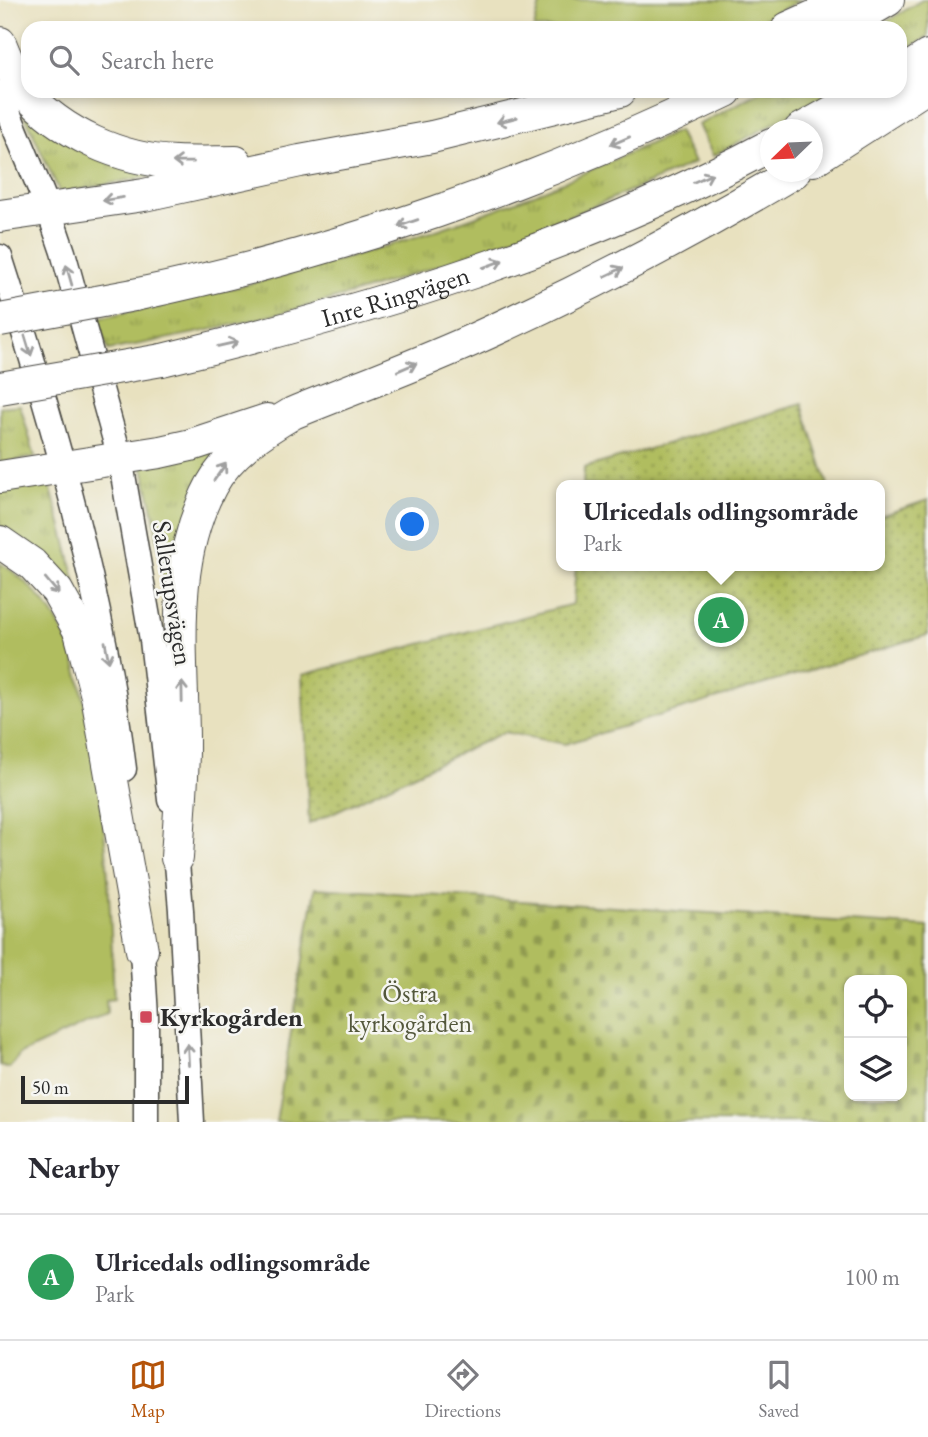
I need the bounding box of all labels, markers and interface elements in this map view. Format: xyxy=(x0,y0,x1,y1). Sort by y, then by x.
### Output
search box xyxy=(21,21,907,98)
icon: search xyxy=(45,41,83,79)
text: Search here xyxy=(101,43,214,77)
one-way arrow xyxy=(496,114,519,127)
north arrow xyxy=(760,119,823,182)
one-way arrow xyxy=(610,135,631,148)
one-way arrow xyxy=(172,155,195,168)
one-way arrow xyxy=(692,171,714,184)
one-way arrow xyxy=(102,193,125,206)
one-way arrow xyxy=(397,217,419,230)
street label: Inre Ringvägen xyxy=(318,257,474,335)
one-way arrow xyxy=(481,257,503,270)
one-way arrow xyxy=(62,264,75,286)
one-way arrow xyxy=(603,265,624,278)
one-way arrow xyxy=(23,334,36,356)
one-way arrow xyxy=(217,337,239,350)
one-way arrow xyxy=(396,360,417,373)
one-way arrow xyxy=(213,463,227,482)
popup xyxy=(556,480,885,571)
text: Ulricedals odlingsområde xyxy=(583,494,858,528)
your location xyxy=(395,507,429,541)
street label: Sallerupsvägen xyxy=(145,518,201,668)
text: Park xyxy=(583,528,622,558)
one-way arrow xyxy=(44,576,60,594)
pin: A xyxy=(698,594,744,646)
one-way arrow xyxy=(100,640,114,663)
one-way arrow xyxy=(175,681,188,704)
map controls xyxy=(844,975,907,1101)
button: locate xyxy=(844,975,907,1038)
park label: Östra kyrkogården xyxy=(348,976,473,1040)
place label: Kyrkogården xyxy=(160,1000,303,1034)
marker: Kyrkogården xyxy=(138,1009,154,1025)
button: layers xyxy=(844,1038,907,1101)
one-way arrow xyxy=(182,1043,195,1066)
scale bar xyxy=(21,1073,189,1105)
text: 50 m xyxy=(32,1075,69,1100)
text: Nearby xyxy=(28,1148,120,1187)
text: Ulricedals odlingsområde xyxy=(95,1245,370,1279)
text: A xyxy=(43,1262,59,1292)
text: 100 m xyxy=(844,1262,900,1292)
text: Park xyxy=(95,1279,134,1309)
tab: Map xyxy=(129,1356,167,1423)
tab: Directions xyxy=(424,1356,501,1423)
tab: Saved xyxy=(758,1356,799,1423)

